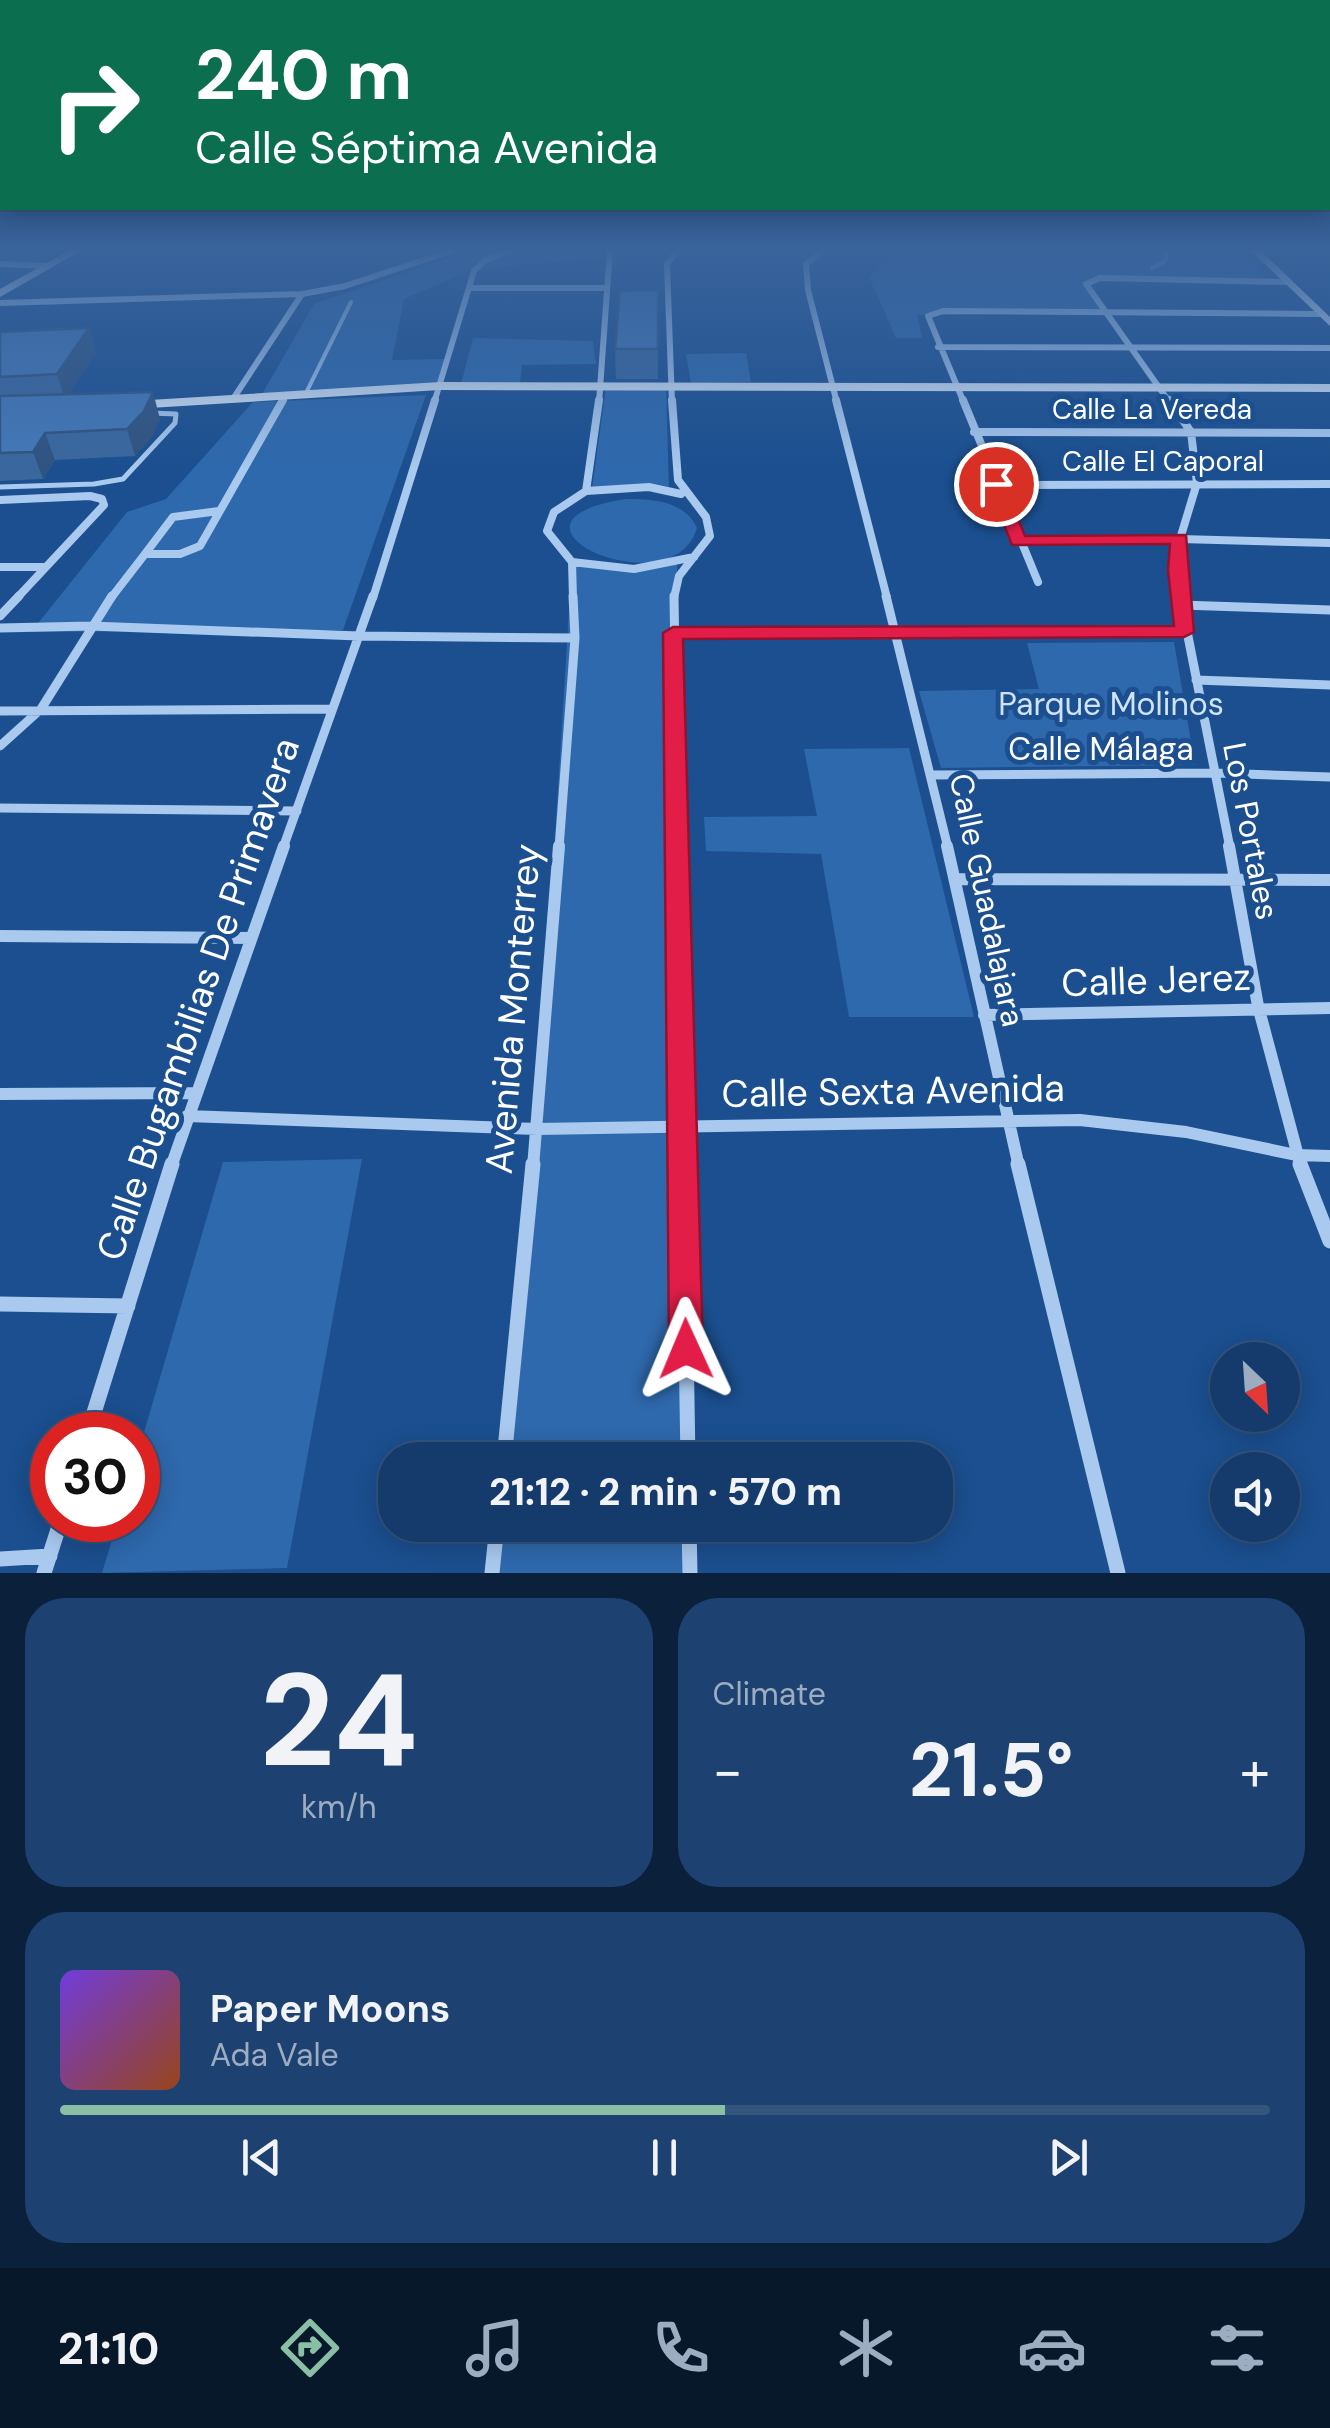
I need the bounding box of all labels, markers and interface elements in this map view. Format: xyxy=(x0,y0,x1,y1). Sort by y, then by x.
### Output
text: 240 m xyxy=(195,30,412,121)
icon: right xyxy=(30,40,160,170)
text: Calle Séptima Avenida xyxy=(195,118,658,177)
street label: Calle La Vereda xyxy=(1052,391,1252,428)
pin xyxy=(954,442,1039,527)
street label: Calle El Caporal xyxy=(1062,443,1264,480)
icon: arrive xyxy=(969,457,1024,512)
park label: Parque Molinos xyxy=(998,683,1224,725)
street label: Calle Málaga xyxy=(1008,728,1194,770)
street label: Calle Bugambilias De Primavera xyxy=(85,731,311,1267)
street label: Los Portales xyxy=(1213,739,1289,923)
street label: Calle Guadalajara xyxy=(940,770,1034,1030)
street label: Avenida Monterrey xyxy=(474,842,552,1176)
street label: Calle Jerez xyxy=(1060,952,1252,1008)
street label: Calle Sexta Avenida xyxy=(721,1063,1065,1119)
position arrow xyxy=(634,1297,738,1401)
north arrow xyxy=(1210,1342,1300,1432)
map controls xyxy=(1210,1342,1300,1542)
speed limit sign: 30 xyxy=(30,1412,160,1542)
button: sound xyxy=(1210,1452,1300,1542)
text: 21:12 · 2 min · 570 m xyxy=(489,1467,842,1517)
text: 24 xyxy=(259,1636,418,1805)
text: Climate xyxy=(713,1673,826,1715)
text: 21.5° xyxy=(909,1722,1073,1819)
text: − xyxy=(713,1735,743,1807)
text: + xyxy=(1240,1735,1270,1807)
text: km/h xyxy=(301,1786,377,1828)
text: Paper Moons xyxy=(210,1984,450,2034)
text: Ada Vale xyxy=(210,2034,339,2076)
icon: previous xyxy=(234,2130,289,2185)
icon: pause xyxy=(637,2130,692,2185)
icon: next xyxy=(1041,2130,1096,2185)
icon: directions xyxy=(275,2313,345,2383)
icon: music xyxy=(460,2313,530,2383)
icon: phone xyxy=(646,2313,716,2383)
icon: climate xyxy=(831,2313,901,2383)
icon: car xyxy=(1017,2313,1087,2383)
icon: filters xyxy=(1202,2313,1272,2383)
text: 21:10 xyxy=(58,2319,160,2378)

